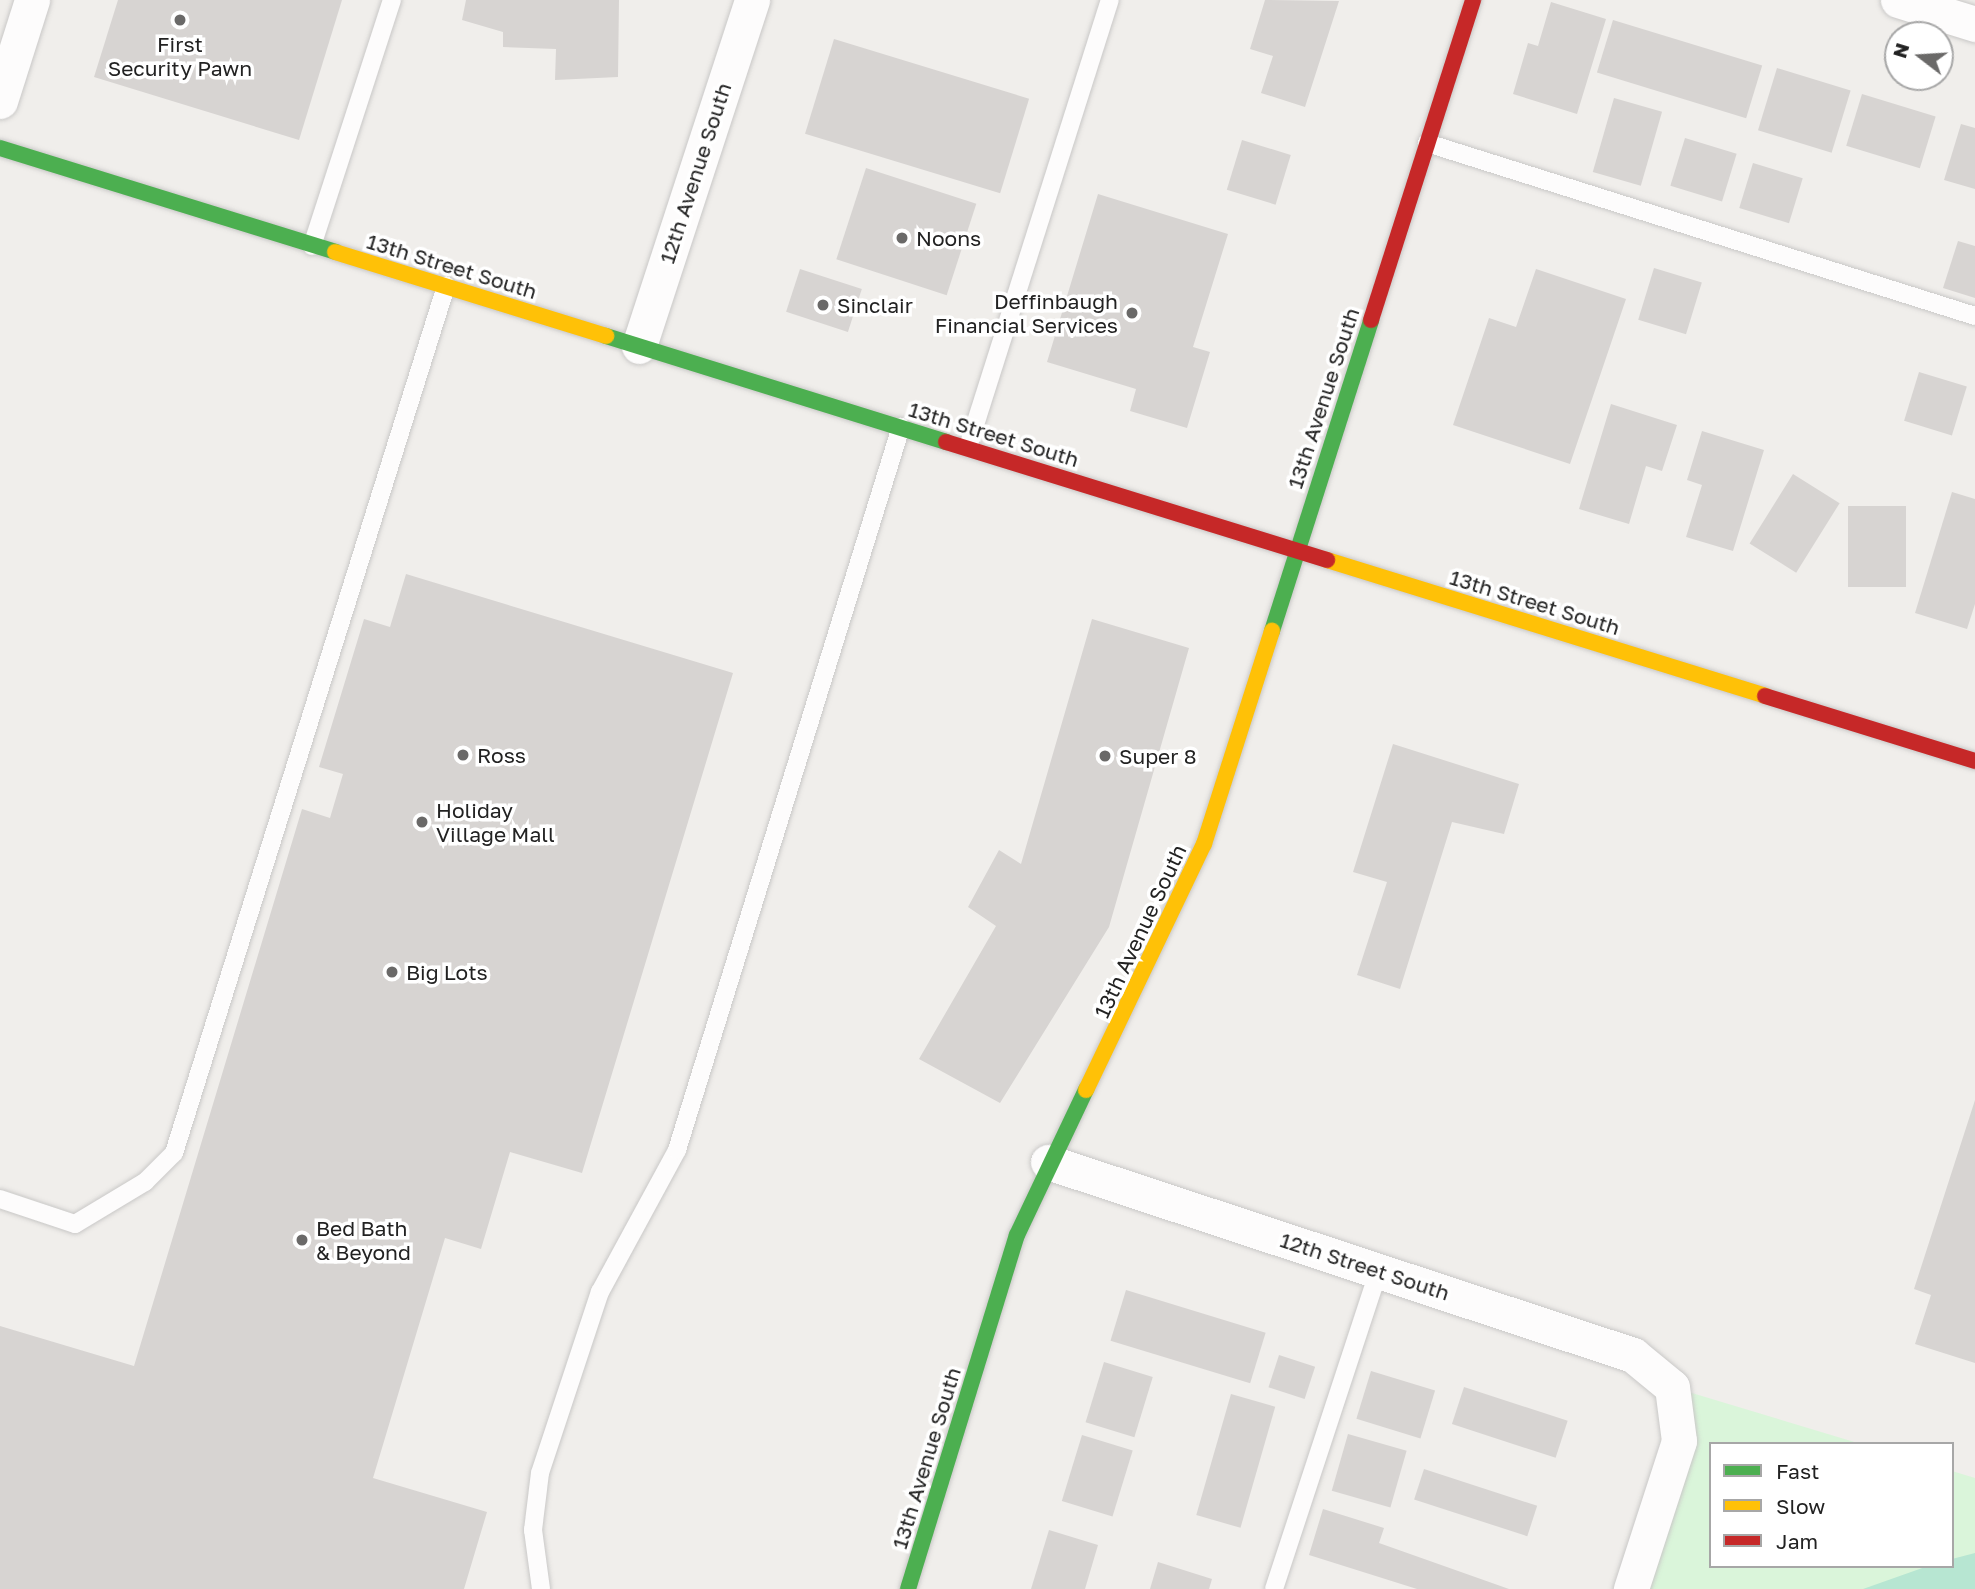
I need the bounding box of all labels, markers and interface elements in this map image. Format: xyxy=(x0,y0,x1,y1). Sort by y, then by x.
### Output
marker: First Security Pawn xyxy=(172,12,188,28)
north arrow xyxy=(1884,21,1954,91)
place label: First Security Pawn xyxy=(108,31,252,81)
text: N xyxy=(1887,40,1913,61)
street label: 12th Avenue South xyxy=(654,80,736,266)
place label: Noons xyxy=(916,225,981,251)
street label: 13th Street South xyxy=(364,228,540,304)
marker: Noons xyxy=(894,230,910,246)
place label: Deffinbaugh Financial Services xyxy=(935,288,1118,338)
place label: Sinclair xyxy=(837,292,913,318)
marker: Sinclair xyxy=(815,297,831,313)
street label: 13th Avenue South xyxy=(1282,304,1364,492)
marker: Deffinbaugh Financial Services xyxy=(1124,305,1140,321)
street label: 13th Street South xyxy=(906,396,1082,472)
street label: 13th Street South xyxy=(1447,564,1623,640)
place label: Ross xyxy=(477,742,526,768)
place label: Super 8 xyxy=(1119,743,1196,769)
marker: Ross xyxy=(455,747,471,763)
marker: Super 8 xyxy=(1097,748,1113,764)
place label: Holiday Village Mall xyxy=(436,797,555,847)
marker: Holiday Village Mall xyxy=(414,814,430,830)
street label: 13th Avenue South xyxy=(1089,840,1191,1022)
place label: Big Lots xyxy=(406,959,488,985)
marker: Big Lots xyxy=(384,964,400,980)
place label: Bed Bath & Beyond xyxy=(316,1215,411,1265)
street label: 12th Street South xyxy=(1277,1227,1453,1305)
marker: Bed Bath & Beyond xyxy=(294,1232,310,1248)
street label: 13th Avenue South xyxy=(886,1364,966,1552)
legend xyxy=(1709,1442,1954,1568)
text: Fast xyxy=(1776,1458,1819,1484)
text: Slow xyxy=(1776,1493,1825,1519)
text: Jam xyxy=(1776,1528,1818,1554)

